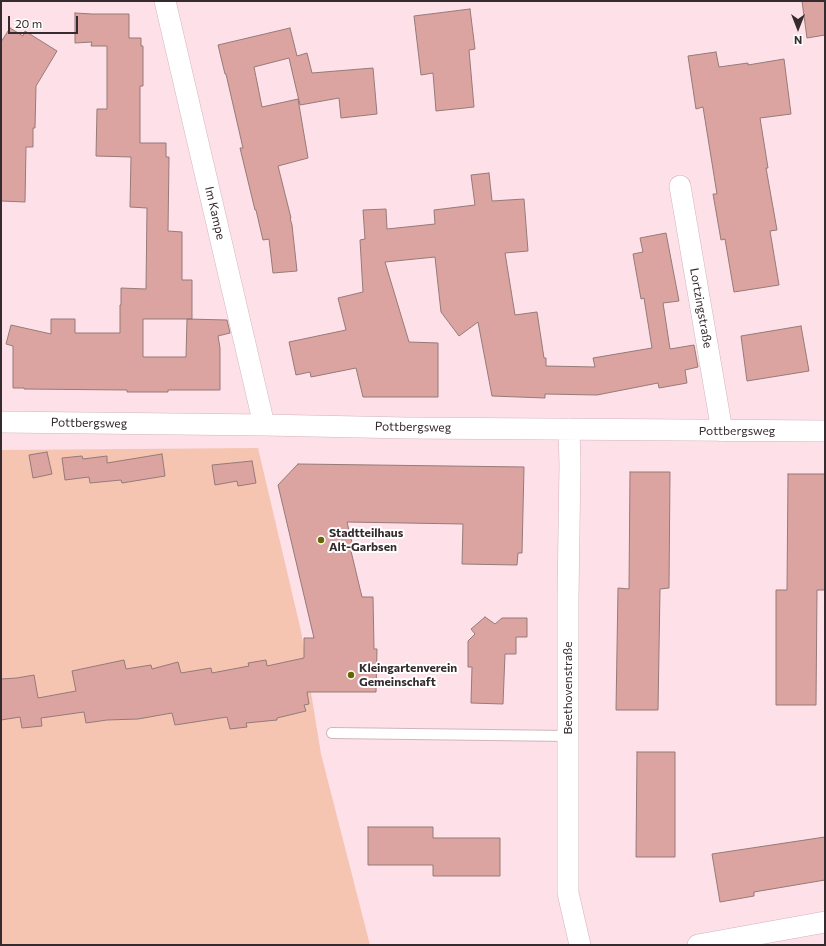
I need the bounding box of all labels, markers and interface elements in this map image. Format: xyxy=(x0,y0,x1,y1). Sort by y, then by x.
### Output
scale bar xyxy=(10,8,80,34)
north arrow xyxy=(778,8,818,48)
text: 20 m xyxy=(15,16,42,30)
text: N xyxy=(794,34,802,47)
street label: Im Kampe xyxy=(202,185,228,241)
street label: Lortzingstraße xyxy=(687,267,715,349)
street label: Pottbergsweg xyxy=(51,415,127,431)
street label: Pottbergsweg xyxy=(375,419,451,435)
street label: Pottbergsweg xyxy=(699,424,775,438)
place label: Stadtteilhaus Alt-Garbsen xyxy=(329,526,403,554)
marker: Stadtteilhaus Alt-Garbsen xyxy=(316,535,326,545)
street label: Beethovenstraße xyxy=(561,641,575,735)
place label: Kleingartenverein Gemeinschaft xyxy=(359,661,457,689)
marker: Kleingartenverein Gemeinschaft xyxy=(346,670,356,680)

